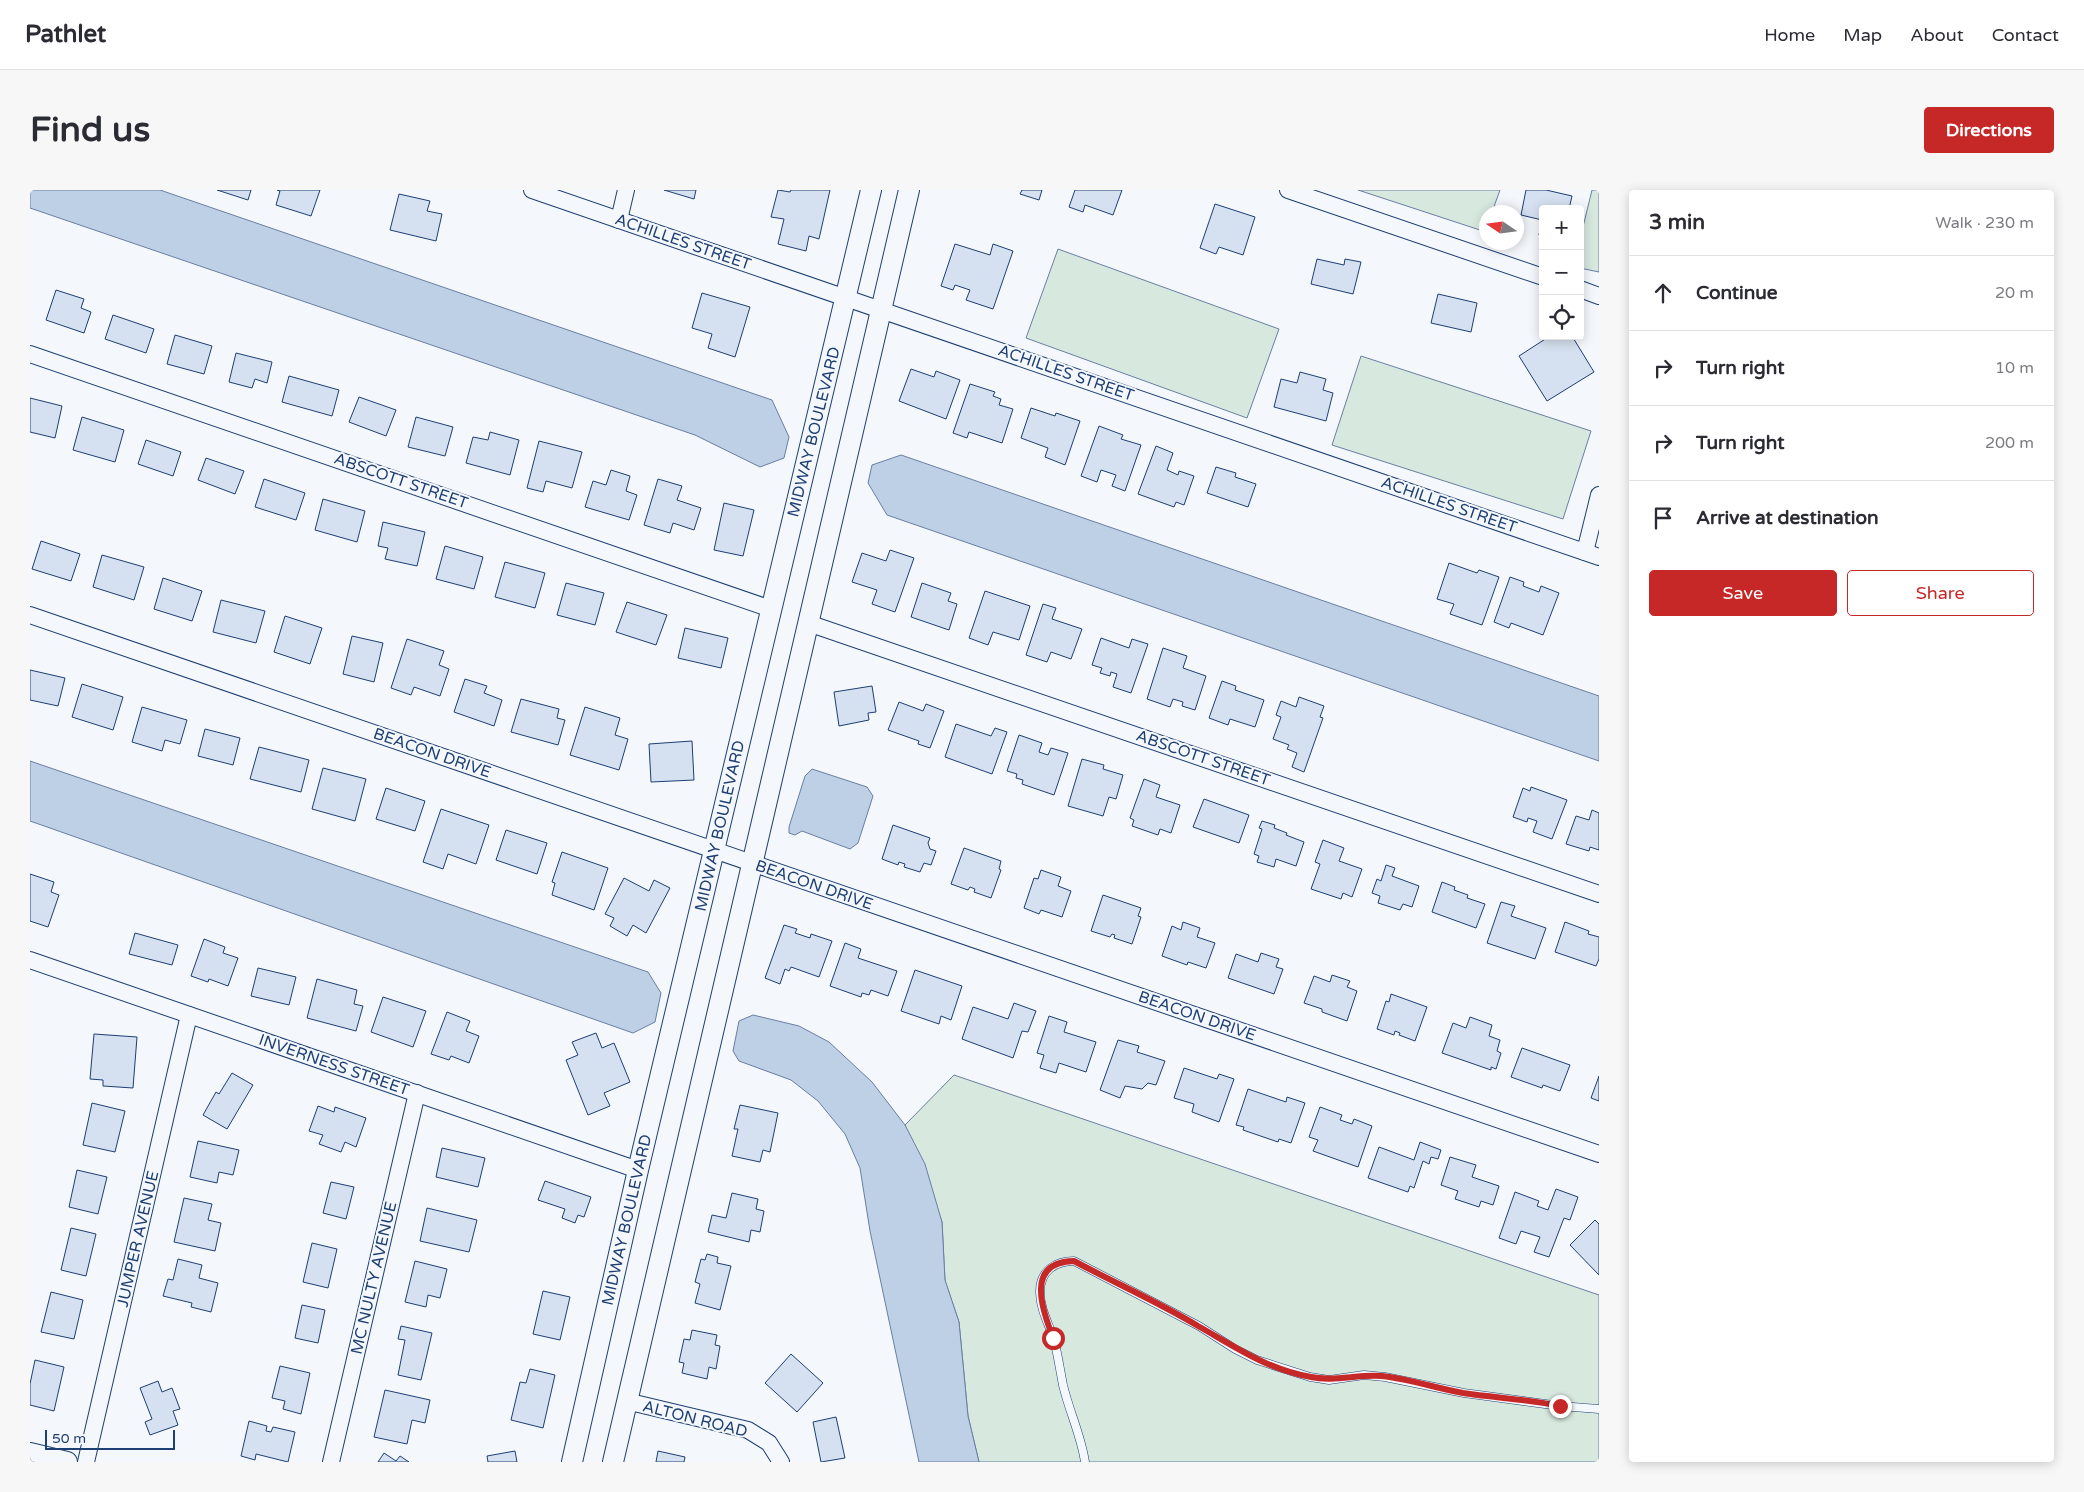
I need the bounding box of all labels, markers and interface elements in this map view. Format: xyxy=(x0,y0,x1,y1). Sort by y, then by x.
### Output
text: Pathlet xyxy=(25,20,106,49)
text: Home xyxy=(1764,24,1815,46)
text: Map xyxy=(1843,24,1882,46)
text: About xyxy=(1910,24,1964,46)
text: Contact xyxy=(1992,24,2059,46)
button: Directions xyxy=(1924,107,2054,153)
text: Find us xyxy=(30,109,150,151)
north arrow xyxy=(1479,205,1524,250)
map controls xyxy=(1539,205,1584,340)
button: + xyxy=(1539,205,1584,250)
street label: ACHILLES STREET xyxy=(612,209,754,275)
text: 3 min xyxy=(1649,210,1705,235)
text: Walk · 230 m xyxy=(1935,213,2034,233)
button: − xyxy=(1539,250,1584,295)
icon: ahead xyxy=(1649,279,1677,307)
text: Continue xyxy=(1696,282,1778,304)
text: 20 m xyxy=(1995,283,2034,303)
button: locate xyxy=(1539,295,1584,340)
street label: ACHILLES STREET xyxy=(995,340,1137,406)
street label: MIDWAY BOULEVARD xyxy=(783,345,845,519)
icon: right xyxy=(1649,354,1677,382)
text: Turn right xyxy=(1696,357,1784,379)
text: 10 m xyxy=(1995,358,2034,378)
icon: right xyxy=(1649,429,1677,457)
text: Turn right xyxy=(1696,432,1784,454)
text: 200 m xyxy=(1985,433,2034,453)
street label: ABSCOTT STREET xyxy=(331,449,471,513)
street label: ACHILLES STREET xyxy=(1378,472,1520,538)
icon: arrive xyxy=(1649,504,1677,532)
text: Arrive at destination xyxy=(1696,507,1879,529)
button: Save xyxy=(1649,570,1837,616)
button: Share xyxy=(1847,570,2034,616)
street label: BEACON DRIVE xyxy=(371,724,493,782)
street label: ABSCOTT STREET xyxy=(1133,726,1273,790)
street label: MIDWAY BOULEVARD xyxy=(691,739,749,913)
street label: BEACON DRIVE xyxy=(753,856,875,914)
street label: BEACON DRIVE xyxy=(1136,987,1258,1045)
street label: INVERNESS STREET xyxy=(256,1030,412,1100)
street label: MIDWAY BOULEVARD xyxy=(598,1133,656,1307)
street label: JUMPER AVENUE xyxy=(113,1169,163,1309)
street label: MC NULTY AVENUE xyxy=(347,1200,401,1356)
route start xyxy=(1042,1327,1065,1350)
route end xyxy=(1549,1395,1572,1418)
street label: ALTON ROAD xyxy=(640,1396,750,1442)
scale bar xyxy=(45,1427,175,1450)
text: 50 m xyxy=(52,1430,86,1447)

